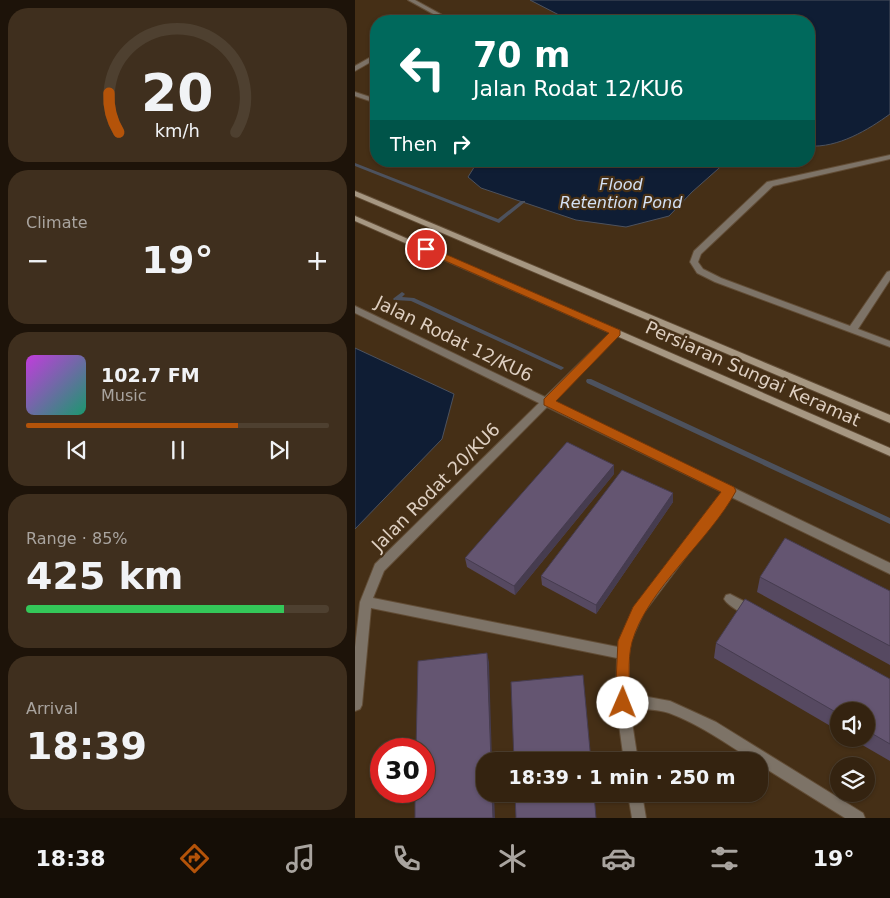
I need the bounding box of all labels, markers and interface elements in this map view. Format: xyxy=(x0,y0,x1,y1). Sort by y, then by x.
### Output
icon: left xyxy=(390,35,455,100)
text: 70 m xyxy=(473,35,570,75)
text: 20 xyxy=(141,63,214,123)
text: Jalan Rodat 12/KU6 xyxy=(473,76,684,101)
text: km/h xyxy=(155,120,200,141)
icon: right xyxy=(447,130,475,158)
text: Then xyxy=(390,133,437,155)
water label: Flood Retention Pond xyxy=(560,175,683,212)
text: Climate xyxy=(26,213,88,232)
pin xyxy=(405,228,447,270)
icon: arrive xyxy=(412,235,440,263)
text: 19° xyxy=(142,238,213,282)
text: − xyxy=(26,244,49,277)
text: + xyxy=(306,244,329,277)
street label: Jalan Rodat 12/KU6 xyxy=(371,291,536,386)
street label: Persiaran Sungai Keramat xyxy=(642,317,864,431)
text: 102.7 FM xyxy=(101,364,200,386)
text: Music xyxy=(101,386,147,405)
street label: Jalan Rodat 20/KU6 xyxy=(367,418,504,556)
icon: previous xyxy=(63,436,91,464)
icon: pause xyxy=(164,436,192,464)
icon: next xyxy=(265,436,293,464)
text: Range · 85% xyxy=(26,529,128,548)
text: 425 km xyxy=(26,554,183,598)
position arrow xyxy=(596,676,648,728)
text: Arrival xyxy=(26,699,78,718)
map controls xyxy=(830,702,875,802)
button: sound xyxy=(830,702,875,747)
text: 18:39 xyxy=(26,724,147,768)
speed limit sign: 30 xyxy=(370,738,435,803)
button: layers xyxy=(830,757,875,802)
text: 18:39 · 1 min · 250 m xyxy=(508,766,736,788)
icon: directions xyxy=(177,841,212,876)
icon: music xyxy=(283,841,318,876)
icon: phone xyxy=(389,841,424,876)
icon: climate xyxy=(495,841,530,876)
icon: car xyxy=(601,841,636,876)
icon: filters xyxy=(707,841,742,876)
text: 18:38 xyxy=(36,846,106,871)
text: 19° xyxy=(813,846,854,871)

